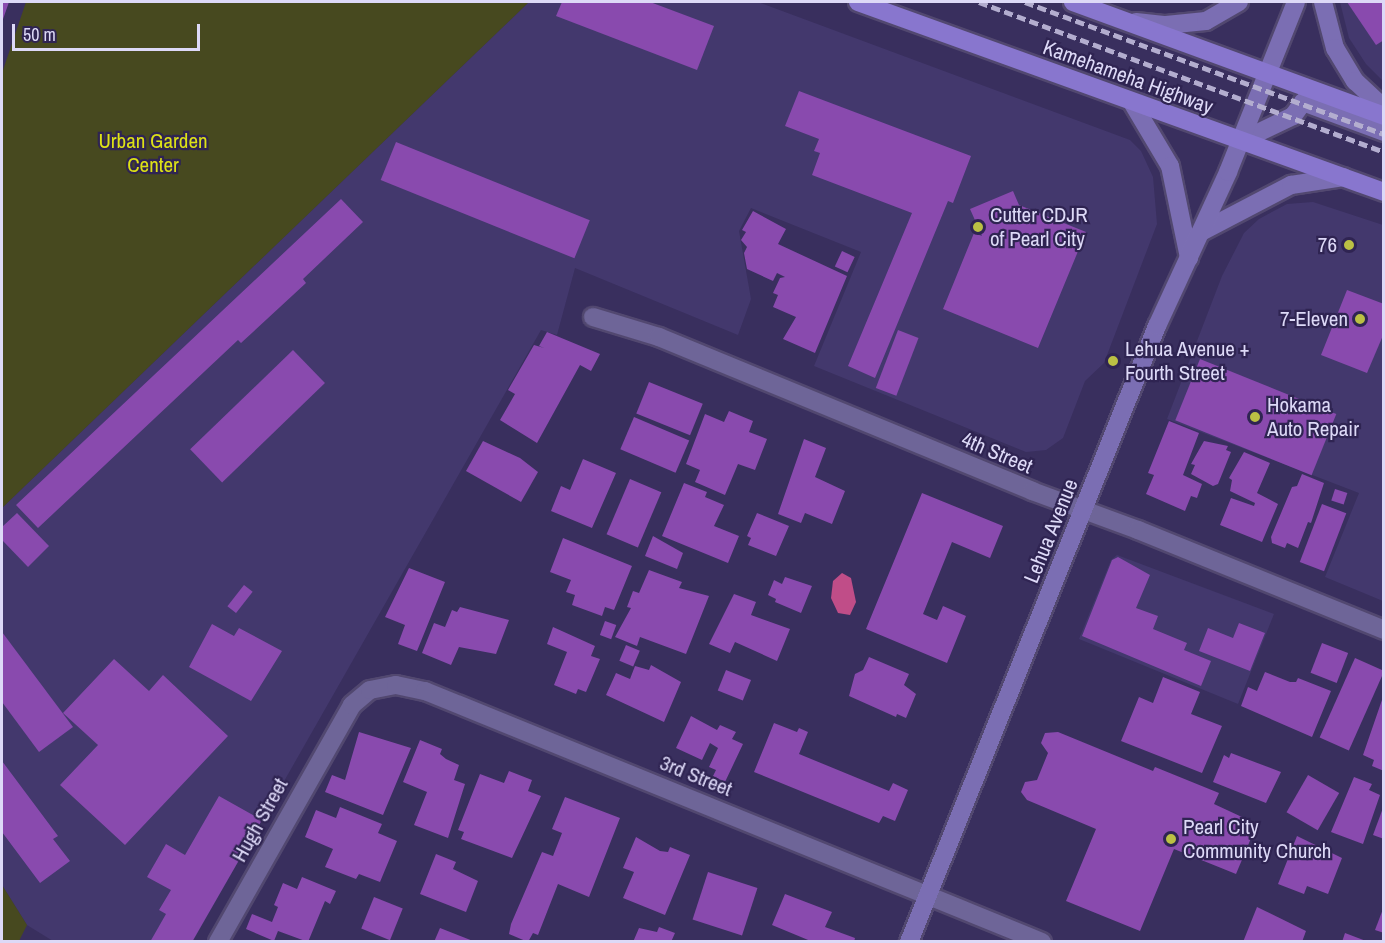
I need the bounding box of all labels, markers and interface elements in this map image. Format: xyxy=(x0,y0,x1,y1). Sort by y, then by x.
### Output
scale bar xyxy=(15,12,202,50)
text: 50 m xyxy=(23,22,56,47)
street label: Kamehameha Highway xyxy=(1040,35,1216,119)
park label: Urban Garden Center xyxy=(98,128,208,178)
place label: Cutter CDJR of Pearl City xyxy=(990,202,1088,252)
marker: Cutter CDJR of Pearl City xyxy=(971,220,985,234)
place label: 76 xyxy=(1318,232,1337,258)
marker: 76 xyxy=(1342,238,1356,252)
place label: 7-Eleven xyxy=(1280,306,1348,332)
marker: 7-Eleven xyxy=(1353,312,1367,326)
place label: Lehua Avenue + Fourth Street xyxy=(1125,336,1251,386)
marker: Lehua Avenue + Fourth Street xyxy=(1106,354,1120,368)
place label: Hokama Auto Repair xyxy=(1267,392,1359,442)
marker: Hokama Auto Repair xyxy=(1248,410,1262,424)
street label: 4th Street xyxy=(958,427,1036,479)
street label: Lehua Avenue xyxy=(1019,475,1083,587)
street label: 3rd Street xyxy=(656,750,736,802)
street label: Hugh Street xyxy=(227,774,293,866)
place label: Pearl City Community Church xyxy=(1183,814,1331,864)
marker: Pearl City Community Church xyxy=(1164,832,1178,846)

